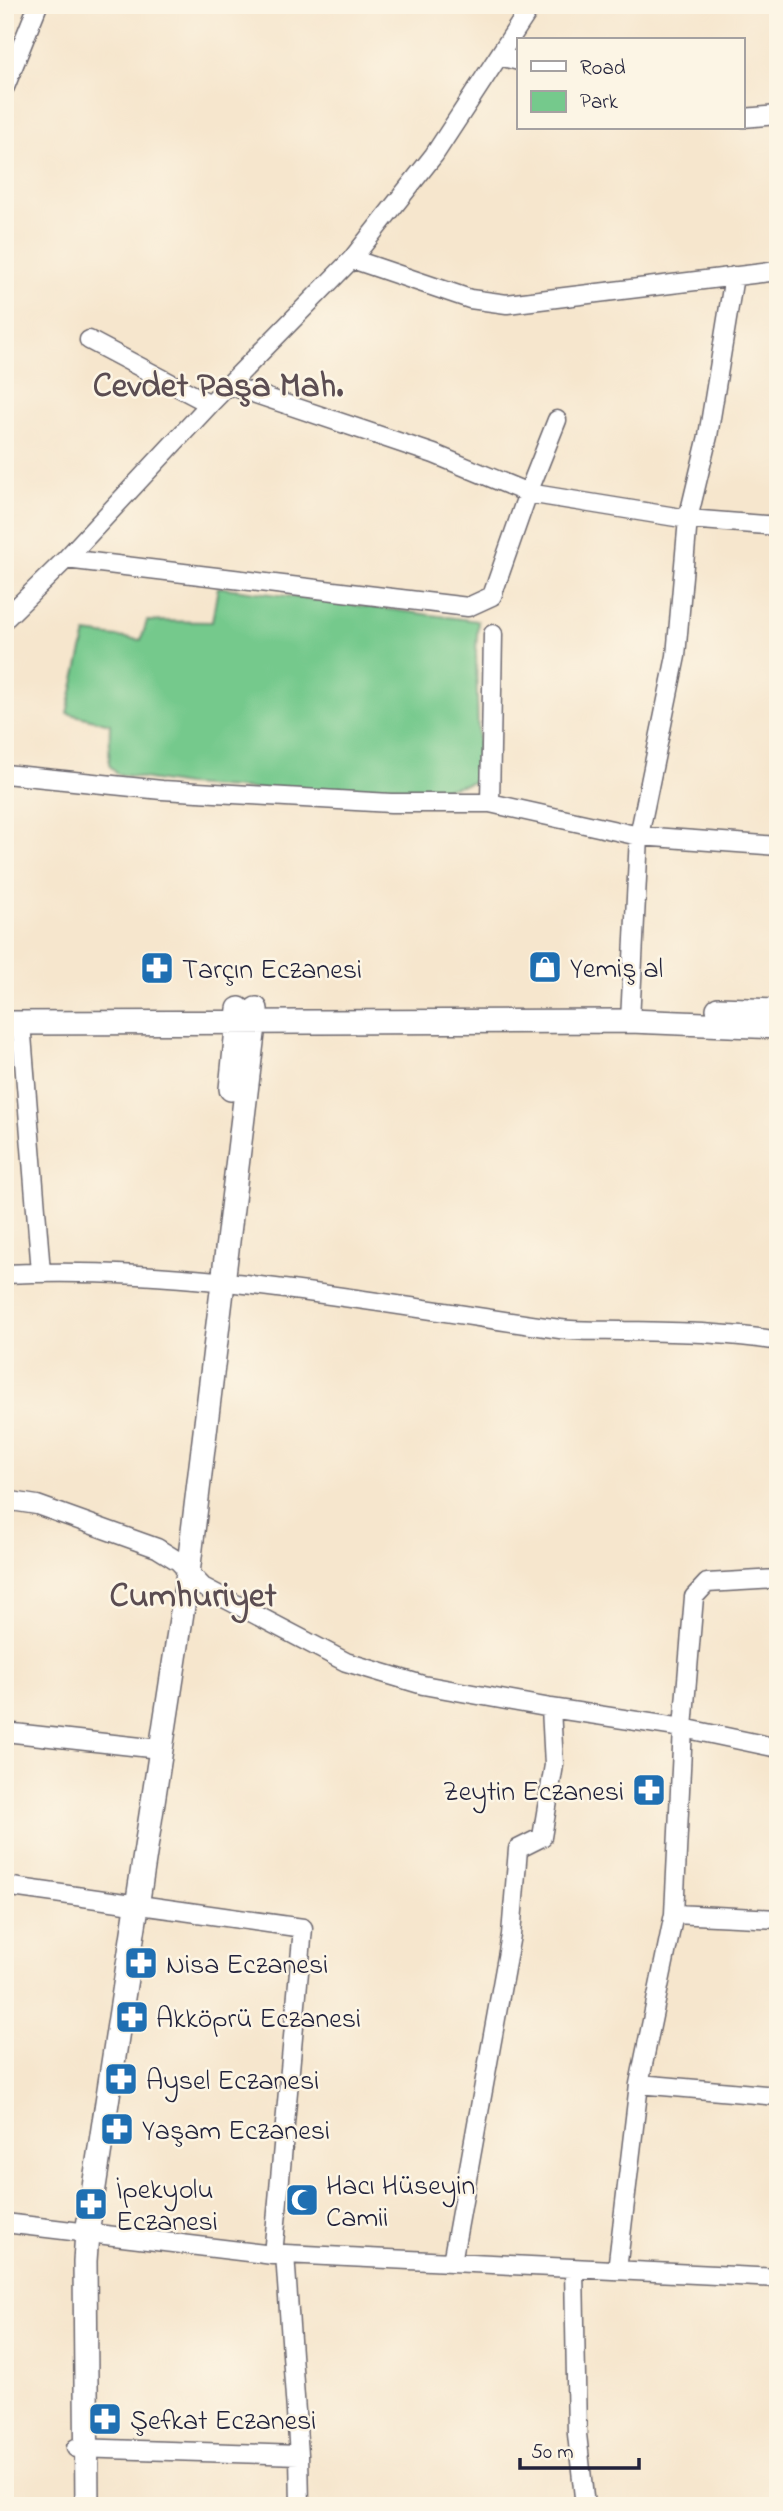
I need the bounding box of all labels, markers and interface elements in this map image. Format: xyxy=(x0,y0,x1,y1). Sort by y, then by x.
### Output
legend xyxy=(517,38,744,130)
text: Road xyxy=(580,54,626,84)
text: Park xyxy=(580,88,619,118)
district label: Cevdet Paşa Mah. xyxy=(93,362,343,413)
shop icon: Yemiş al xyxy=(526,948,564,986)
pharmacy icon: Tarçın Eczanesi xyxy=(138,949,176,987)
place label: Yemiş al xyxy=(570,950,663,991)
place label: Tarçın Eczanesi xyxy=(182,951,362,992)
district label: Cumhuriyet xyxy=(110,1572,277,1624)
pharmacy icon: Zeytin Eczanesi xyxy=(630,1771,668,1809)
place label: Zeytin Eczanesi xyxy=(443,1773,624,1814)
pharmacy icon: Nisa Eczanesi xyxy=(122,1944,160,1982)
place label: Nisa Eczanesi xyxy=(166,1946,328,1987)
pharmacy icon: Akköprü Eczanesi xyxy=(113,1998,151,2036)
place label: Akköprü Eczanesi xyxy=(156,2000,361,2041)
pharmacy icon: Aysel Eczanesi xyxy=(102,2060,140,2098)
place label: Aysel Eczanesi xyxy=(146,2062,319,2103)
pharmacy icon: Yaşam Eczanesi xyxy=(98,2110,136,2148)
place label: Yaşam Eczanesi xyxy=(142,2112,330,2153)
place label: Hacı Hüseyin Camii xyxy=(326,2167,475,2240)
place label: İpekyolu Eczanesi xyxy=(116,2171,218,2244)
mosque icon: Hacı Hüseyin Camii xyxy=(283,2181,321,2219)
pharmacy icon: İpekyolu Eczanesi xyxy=(72,2185,110,2223)
pharmacy icon: Şefkat Eczanesi xyxy=(86,2400,124,2438)
place label: Şefkat Eczanesi xyxy=(130,2402,316,2443)
scale bar xyxy=(520,2427,640,2471)
text: 50 m xyxy=(531,2438,574,2468)

